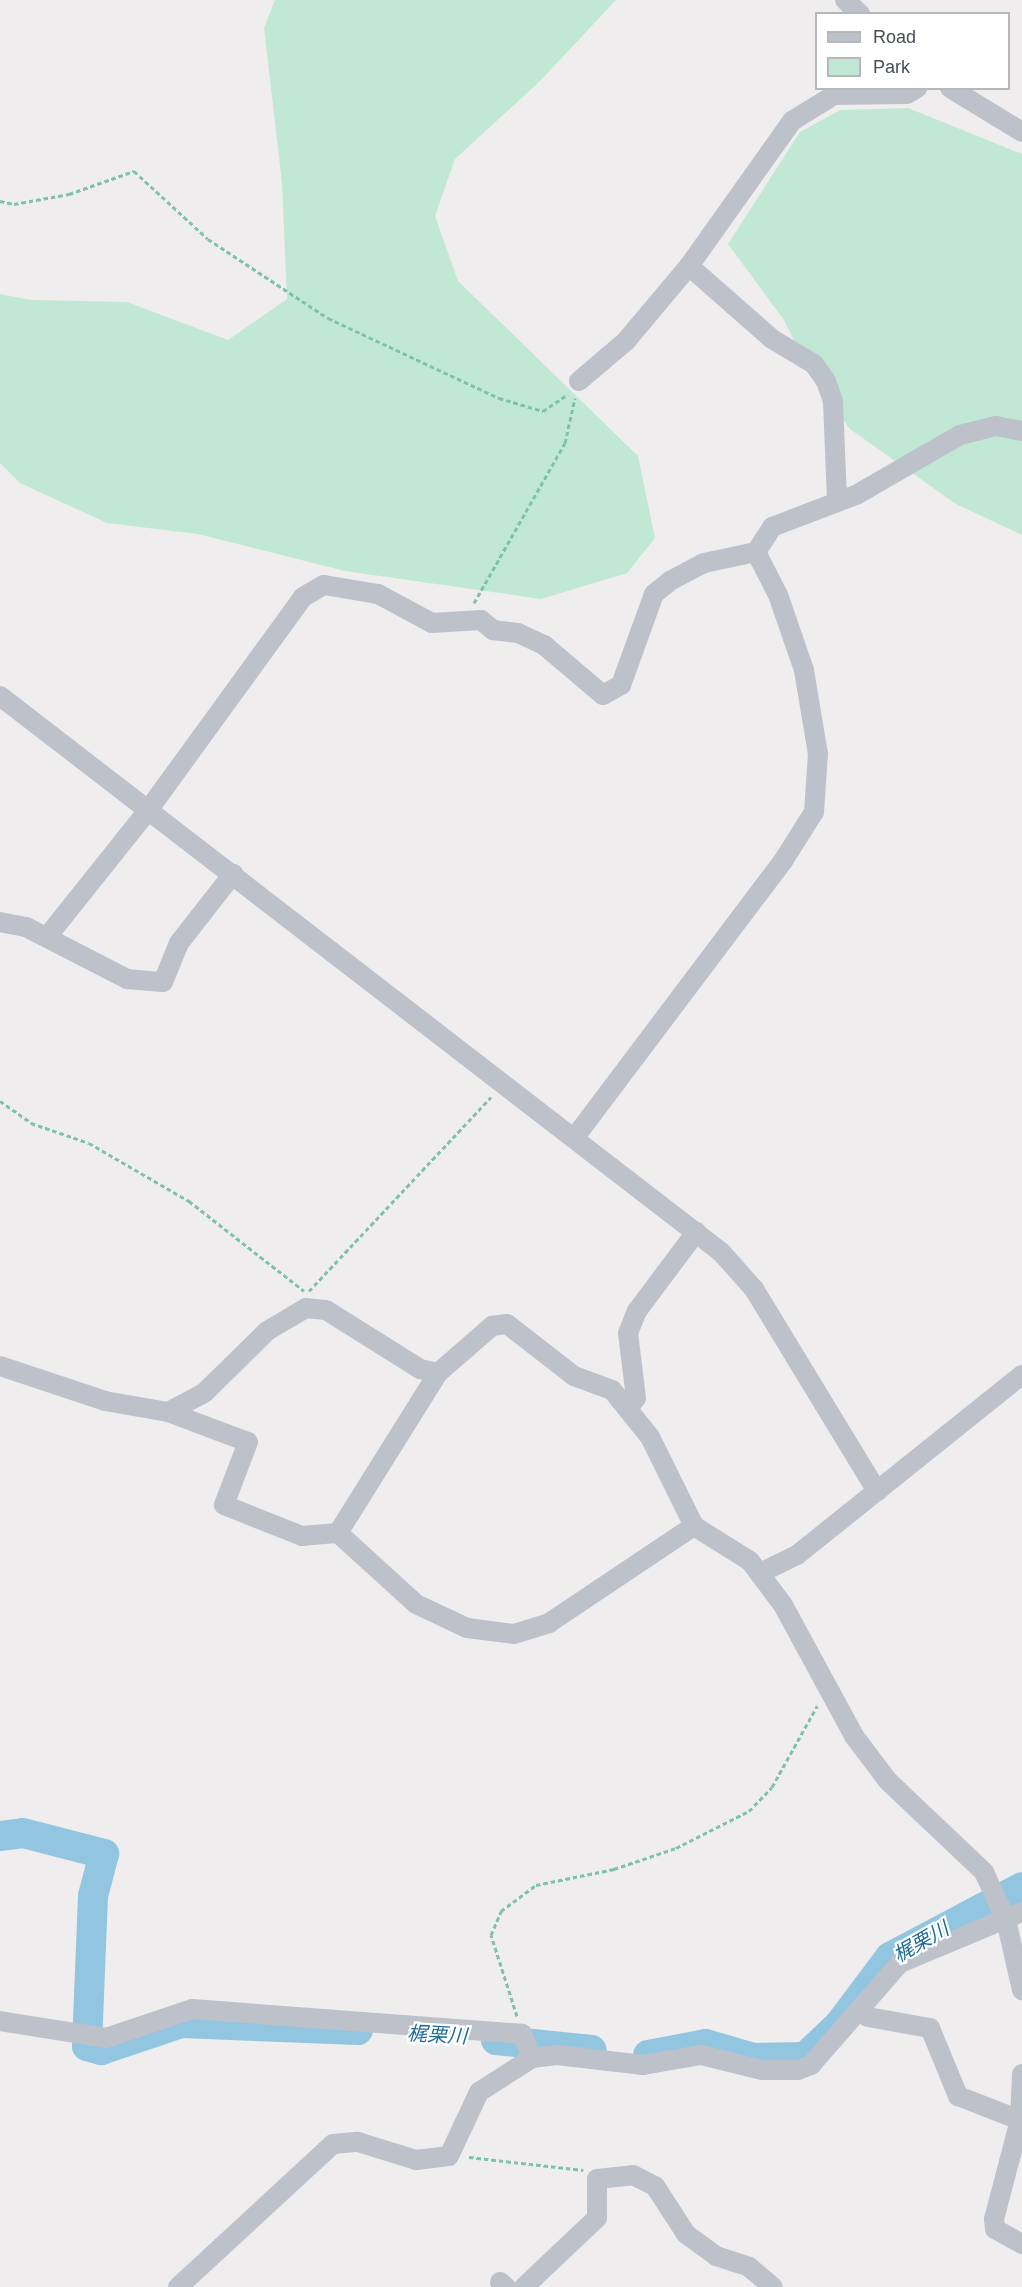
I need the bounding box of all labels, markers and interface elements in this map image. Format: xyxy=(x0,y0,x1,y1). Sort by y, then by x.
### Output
legend xyxy=(815,12,1010,90)
text: Road xyxy=(873,27,916,47)
text: Park xyxy=(873,57,910,77)
water label: 梶栗川 xyxy=(889,1917,953,1967)
water label: 梶栗川 xyxy=(406,2021,468,2049)

